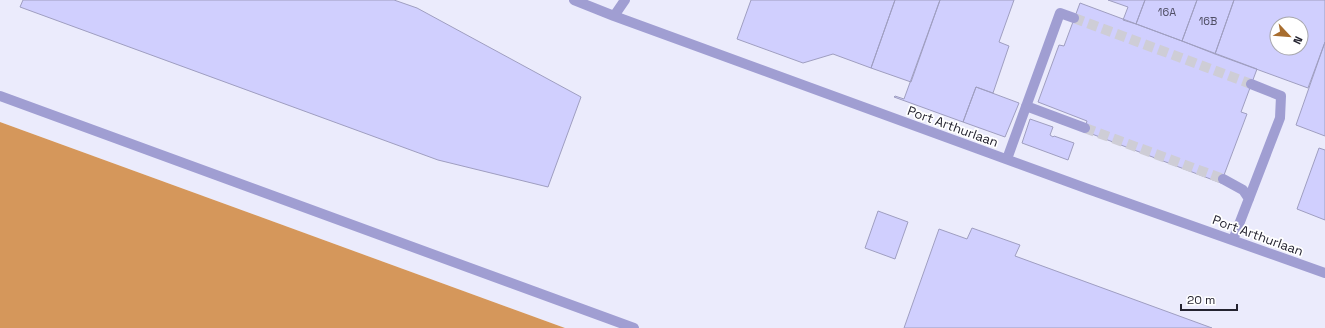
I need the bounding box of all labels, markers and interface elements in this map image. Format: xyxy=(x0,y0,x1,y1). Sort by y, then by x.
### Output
house number: 16A xyxy=(1158,5,1176,19)
house number: 16B xyxy=(1199,14,1217,28)
north arrow xyxy=(1269,16,1309,56)
text: N xyxy=(1290,34,1306,47)
street label: Port Arthurlaan xyxy=(905,102,1001,151)
street label: Port Arthurlaan xyxy=(1210,211,1306,260)
scale bar xyxy=(1181,286,1237,312)
text: 20 m xyxy=(1187,292,1215,308)

